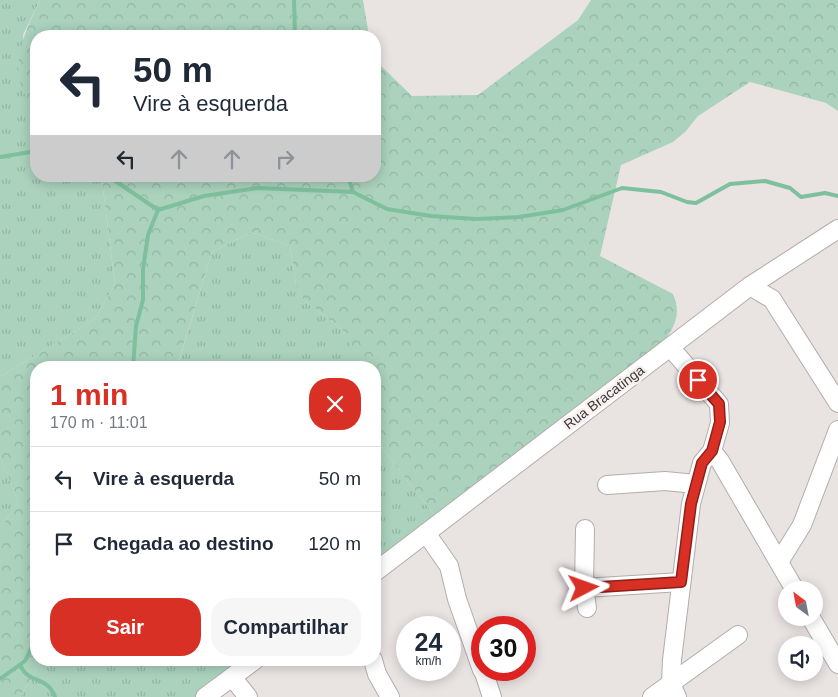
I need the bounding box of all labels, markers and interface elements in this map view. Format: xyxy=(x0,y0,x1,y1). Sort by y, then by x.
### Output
icon: left xyxy=(50,50,115,115)
text: 50 m xyxy=(133,50,213,89)
text: Vire à esquerda xyxy=(133,91,288,116)
icon: left xyxy=(112,145,140,173)
icon: ahead xyxy=(165,145,193,173)
icon: ahead xyxy=(218,145,246,173)
icon: right xyxy=(271,145,299,173)
pin xyxy=(677,359,719,401)
street label: Rua Bracatinga xyxy=(561,361,648,432)
icon: arrive xyxy=(684,366,712,394)
text: 1 min xyxy=(50,378,128,411)
button: close xyxy=(309,378,361,430)
text: 170 m · 11:01 xyxy=(50,414,148,431)
icon: left xyxy=(50,465,78,493)
text: Vire à esquerda xyxy=(93,468,234,489)
text: 50 m xyxy=(319,468,361,489)
icon: arrive xyxy=(50,530,78,558)
text: Chegada ao destino xyxy=(93,533,274,554)
text: 120 m xyxy=(308,533,361,554)
position arrow xyxy=(557,561,609,613)
north arrow xyxy=(778,581,822,626)
map controls xyxy=(778,581,823,681)
button: Sair xyxy=(50,598,201,656)
button: Compartilhar xyxy=(211,598,361,656)
speed limit sign: 30 xyxy=(471,616,536,681)
text: 24 xyxy=(415,628,442,656)
button: sound xyxy=(778,636,823,681)
text: km/h xyxy=(415,654,442,668)

